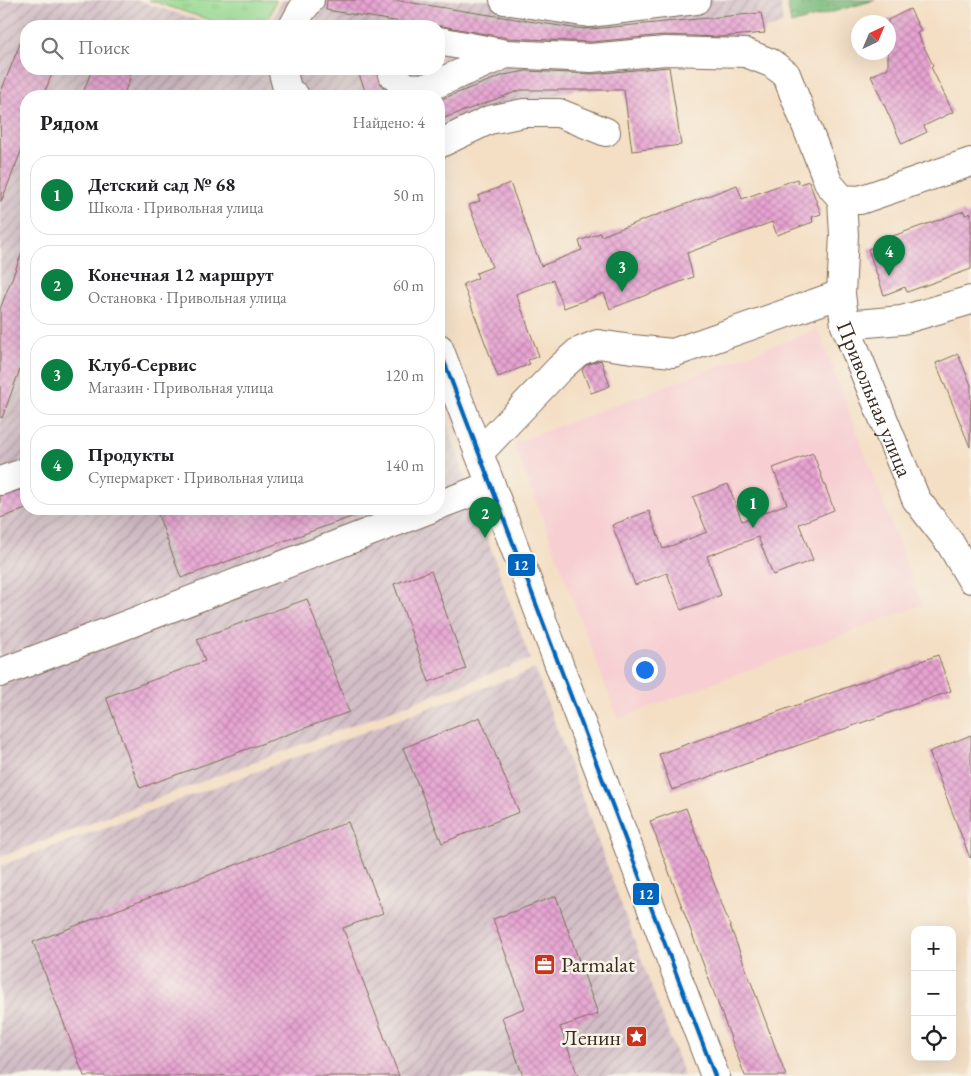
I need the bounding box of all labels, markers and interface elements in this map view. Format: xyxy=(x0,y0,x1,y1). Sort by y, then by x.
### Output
north arrow xyxy=(851,15,896,60)
search box xyxy=(20,20,445,75)
icon: search xyxy=(38,34,66,62)
text: Поиск xyxy=(78,35,130,60)
text: Рядом xyxy=(40,109,99,136)
text: Найдено: 4 xyxy=(353,112,425,133)
text: Детский сад № 68 xyxy=(88,172,235,197)
text: 1 xyxy=(53,185,61,206)
text: 50 m xyxy=(393,185,424,206)
text: Школа · Привольная улица xyxy=(88,197,264,218)
pin: 4 xyxy=(873,235,905,276)
pin: 3 xyxy=(606,251,638,292)
text: Конечная 12 маршрут xyxy=(88,262,274,287)
text: 2 xyxy=(53,275,61,296)
text: 60 m xyxy=(393,275,424,296)
text: Остановка · Привольная улица xyxy=(88,287,287,308)
street label: Привольная улица xyxy=(830,316,920,481)
text: Клуб-Сервис xyxy=(88,352,197,377)
text: 3 xyxy=(53,365,61,386)
text: 120 m xyxy=(385,365,424,386)
text: Магазин · Привольная улица xyxy=(88,377,274,398)
text: Продукты xyxy=(88,442,174,467)
text: 4 xyxy=(53,455,61,476)
text: 140 m xyxy=(385,455,424,476)
text: Супермаркет · Привольная улица xyxy=(88,467,304,488)
pin: 1 xyxy=(737,487,769,528)
pin: 2 xyxy=(469,497,501,538)
line badge: 12 xyxy=(507,553,536,577)
text: 12 xyxy=(514,556,529,574)
your location xyxy=(632,657,658,683)
line badge: 12 xyxy=(632,882,660,906)
text: 12 xyxy=(639,885,654,903)
map controls xyxy=(911,926,956,1061)
button: + xyxy=(911,926,956,971)
place label: Parmalat xyxy=(561,950,635,979)
office icon: Parmalat xyxy=(533,952,557,976)
button: − xyxy=(911,971,956,1016)
button: locate xyxy=(911,1016,956,1061)
place label: Ленин xyxy=(562,1023,621,1052)
place icon: Ленин xyxy=(625,1025,649,1049)

